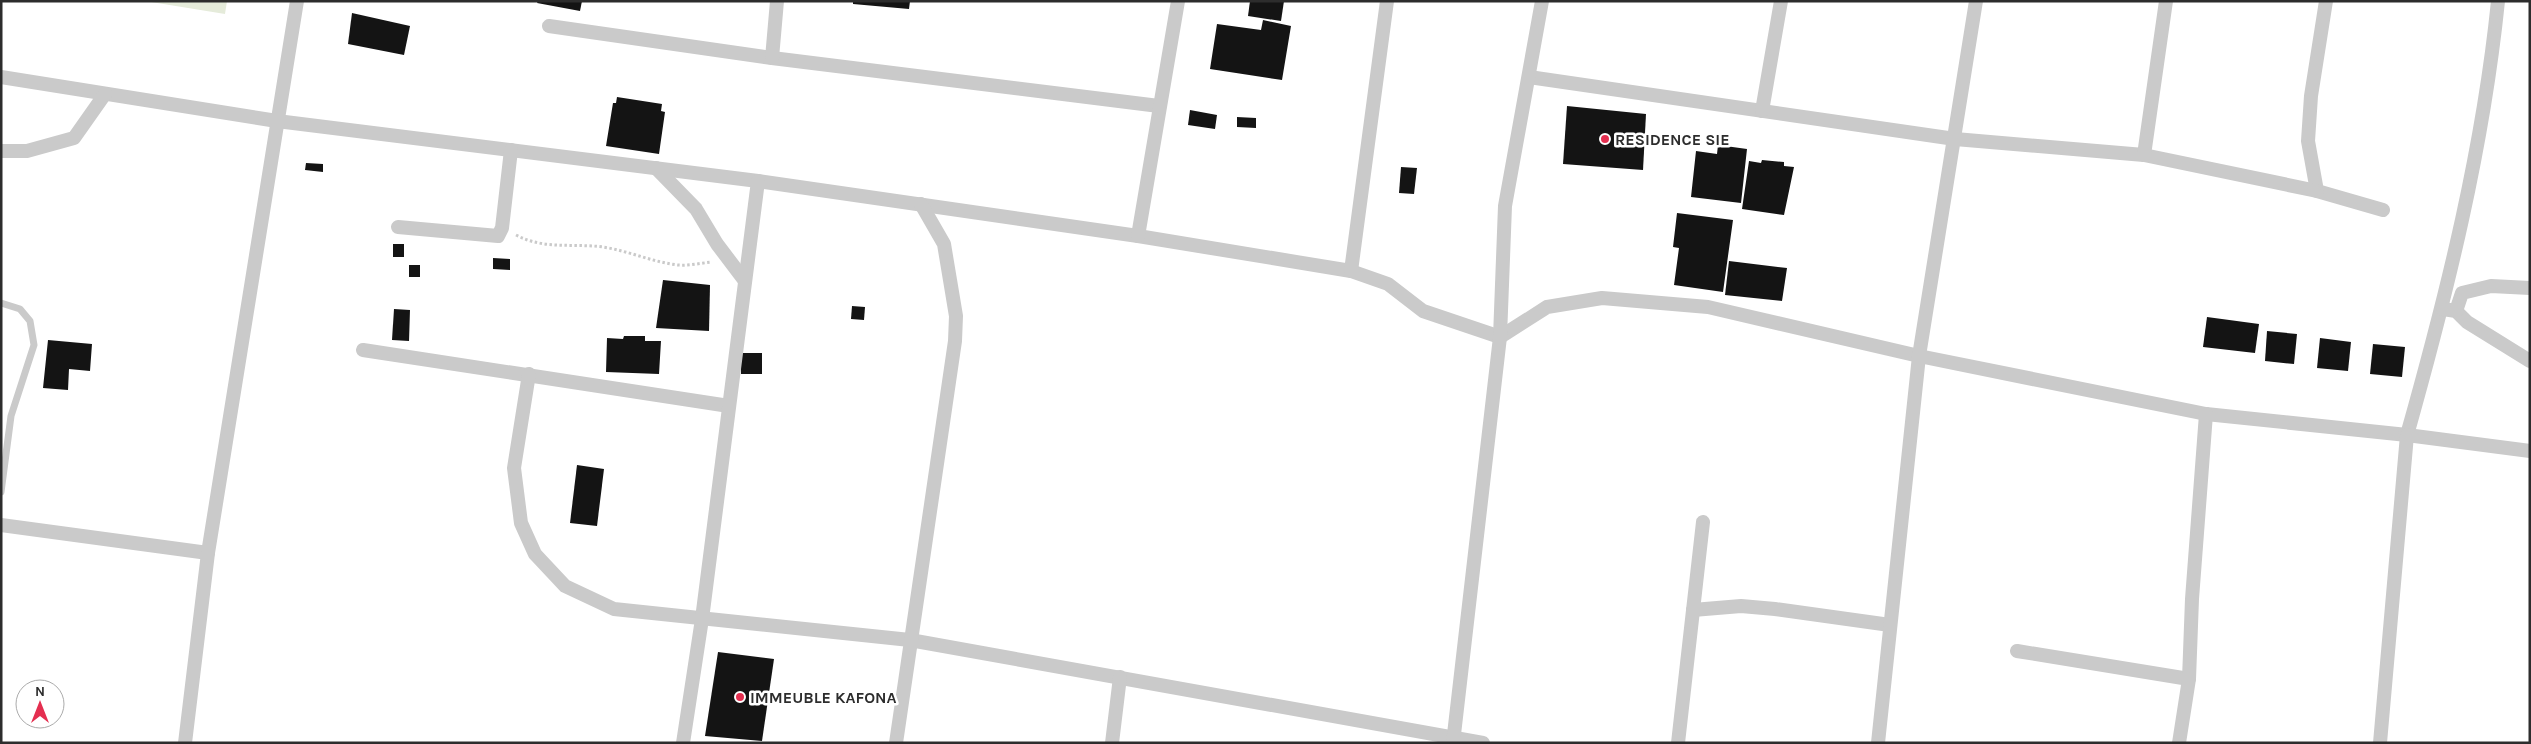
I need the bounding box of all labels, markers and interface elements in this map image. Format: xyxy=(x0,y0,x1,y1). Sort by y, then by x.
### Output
place label: RESIDENCE SIE xyxy=(1615,130,1730,149)
marker: RESIDENCE SIE xyxy=(1599,133,1611,145)
north arrow xyxy=(15,679,65,729)
text: N xyxy=(35,683,45,700)
place label: IMMEUBLE KAFONA xyxy=(750,688,897,707)
marker: IMMEUBLE KAFONA xyxy=(734,691,746,703)

